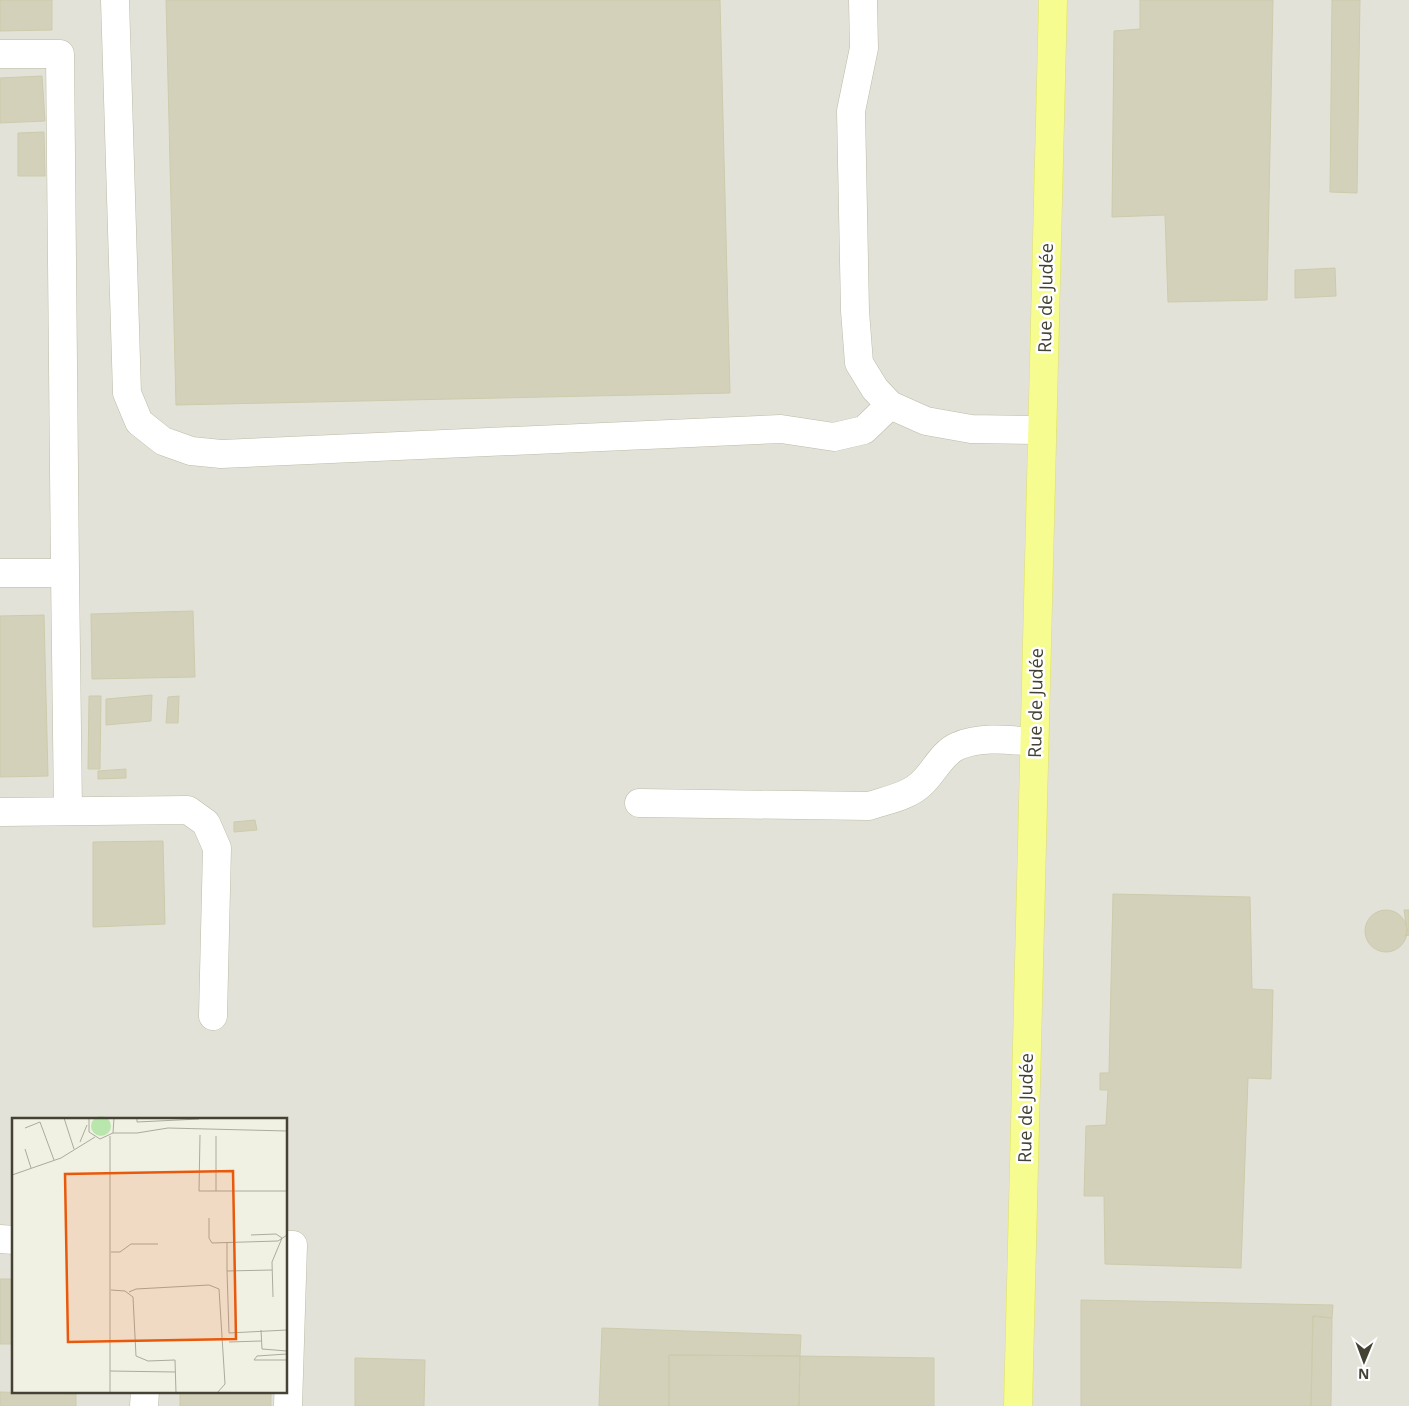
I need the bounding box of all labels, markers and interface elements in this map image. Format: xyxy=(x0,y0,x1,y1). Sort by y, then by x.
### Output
street label: Rue de Judée xyxy=(1032,243,1058,353)
street label: Rue de Judée xyxy=(1022,648,1048,758)
street label: Rue de Judée xyxy=(1012,1053,1038,1163)
inset map xyxy=(12,1118,288,1394)
north arrow xyxy=(1339,1336,1389,1386)
text: N xyxy=(1358,1365,1370,1384)

